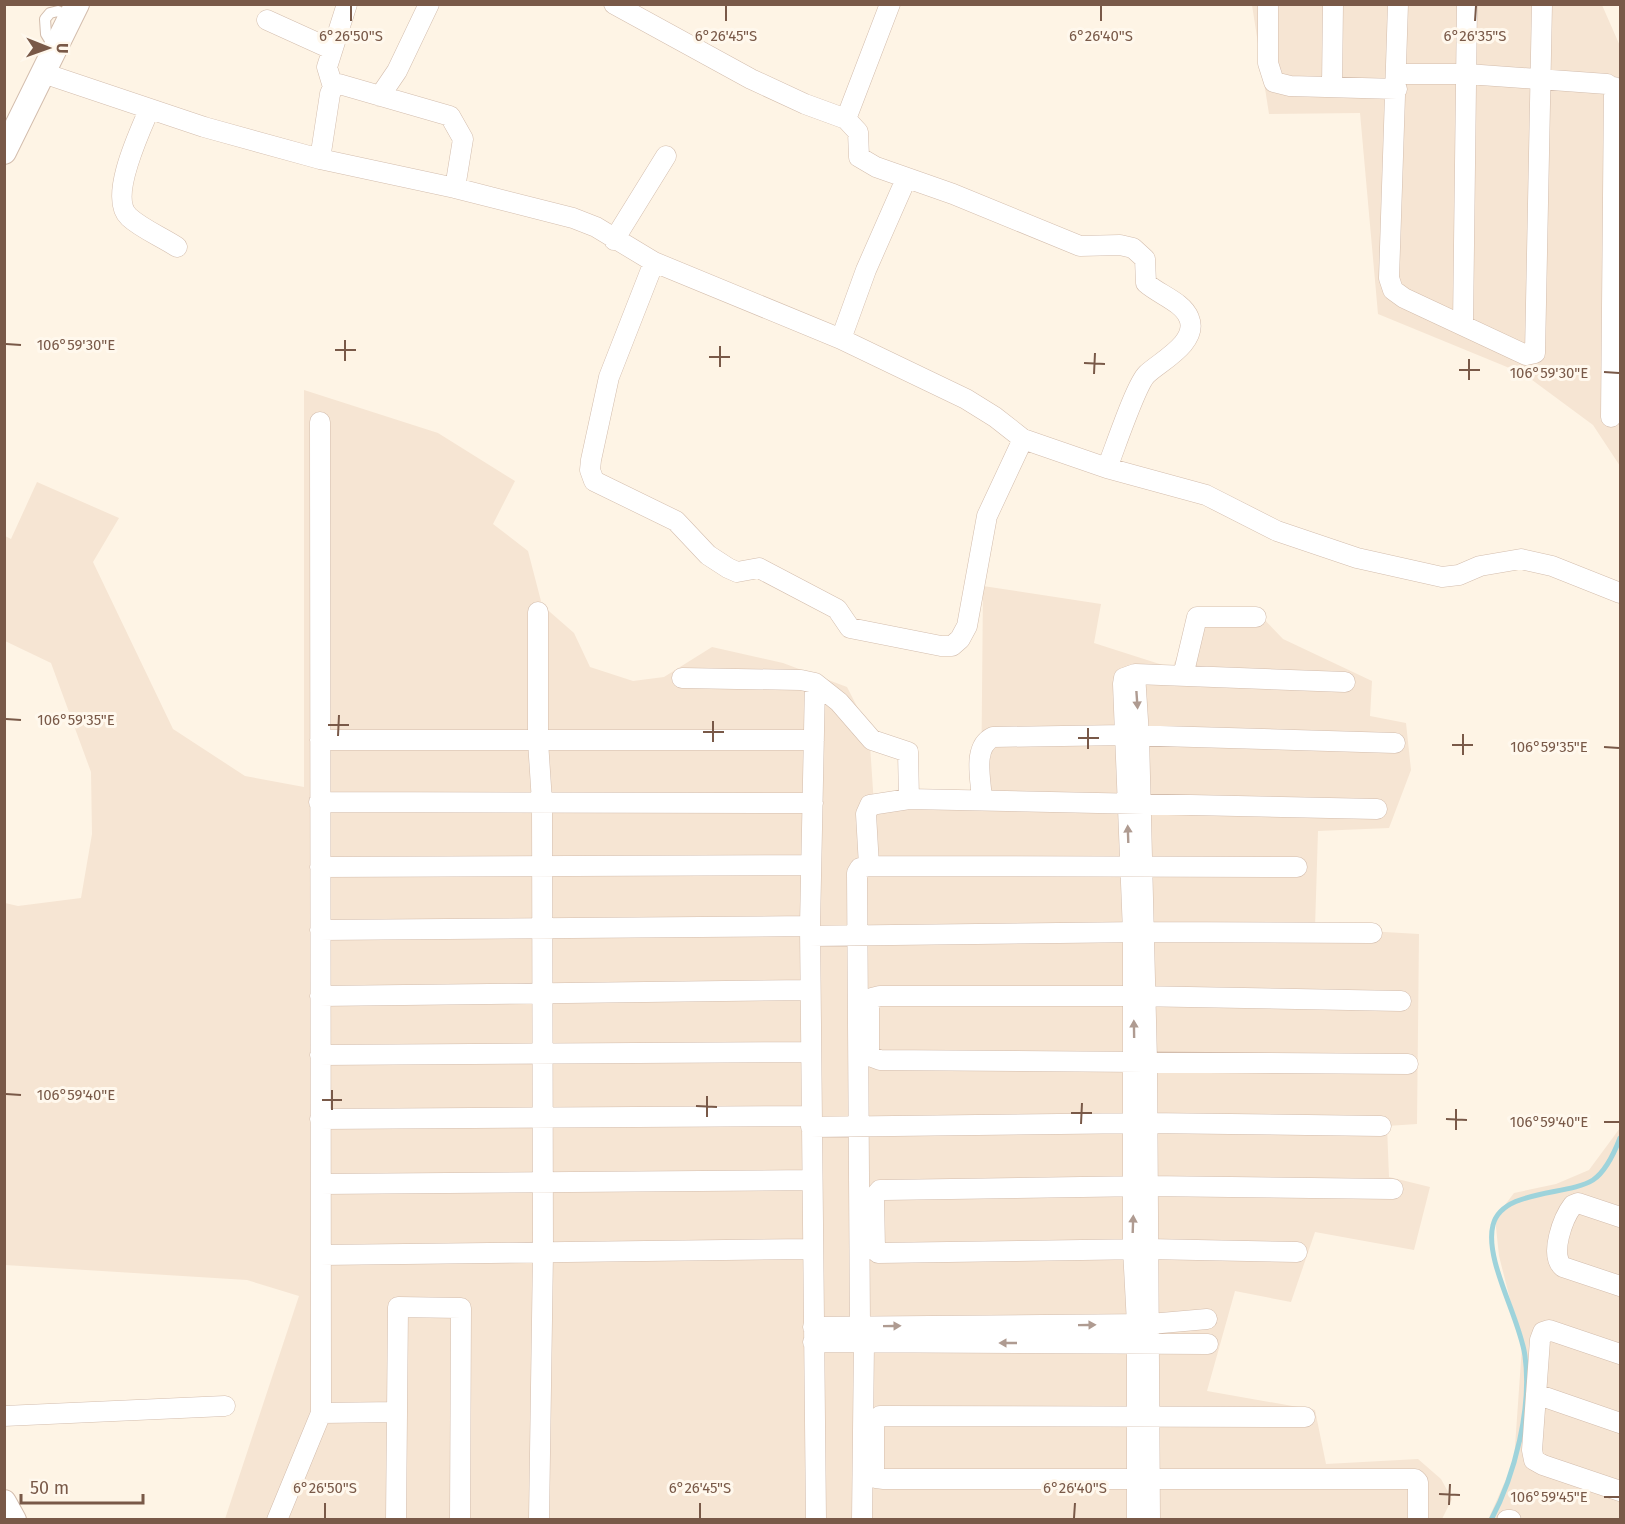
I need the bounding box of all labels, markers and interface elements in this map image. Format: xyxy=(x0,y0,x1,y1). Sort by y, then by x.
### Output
north arrow xyxy=(18,18,78,78)
text: 6°26'50"S xyxy=(319,27,383,45)
text: 6°26'45"S xyxy=(695,27,757,45)
text: 6°26'40"S xyxy=(1069,27,1133,45)
text: 6°26'35"S xyxy=(1444,27,1506,45)
text: U xyxy=(53,43,72,54)
text: 106°59'30"E xyxy=(37,336,115,354)
text: 106°59'30"E xyxy=(1510,364,1588,382)
one-way arrow xyxy=(1132,691,1141,710)
text: 106°59'35"E xyxy=(37,711,115,729)
text: 106°59'35"E xyxy=(1510,738,1588,756)
one-way arrow xyxy=(1123,824,1133,843)
one-way arrow xyxy=(1129,1019,1139,1038)
text: 106°59'40"E xyxy=(37,1086,115,1104)
text: 106°59'40"E xyxy=(1510,1113,1588,1131)
one-way arrow xyxy=(1129,1214,1138,1233)
one-way arrow xyxy=(1078,1320,1097,1330)
one-way arrow xyxy=(883,1321,902,1331)
one-way arrow xyxy=(998,1338,1017,1348)
scale bar xyxy=(21,1467,142,1505)
text: 50 m xyxy=(30,1477,69,1499)
text: 6°26'50"S xyxy=(293,1479,357,1497)
text: 6°26'45"S xyxy=(669,1479,731,1497)
text: 6°26'40"S xyxy=(1043,1479,1107,1497)
text: 106°59'45"E xyxy=(1510,1488,1588,1506)

